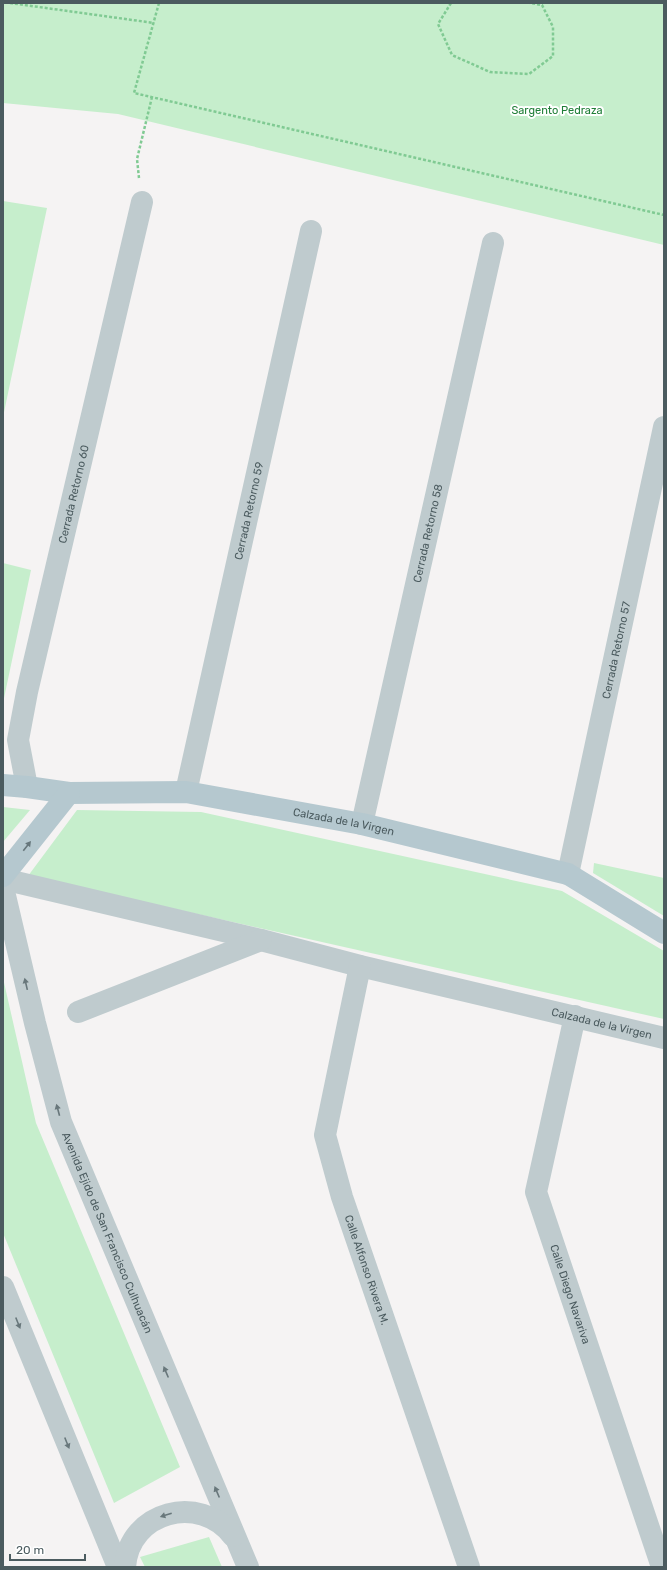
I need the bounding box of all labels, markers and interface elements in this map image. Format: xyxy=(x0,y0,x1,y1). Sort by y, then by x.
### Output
park label: Sargento Pedraza xyxy=(511,104,603,117)
street label: Cerrada Retorno 60 xyxy=(56,444,92,545)
street label: Cerrada Retorno 59 xyxy=(232,461,266,561)
street label: Cerrada Retorno 58 xyxy=(411,483,445,584)
street label: Cerrada Retorno 57 xyxy=(600,600,633,700)
street label: Calzada de la Virgen xyxy=(292,806,396,839)
one-way arrow xyxy=(23,840,32,851)
one-way arrow xyxy=(22,978,28,990)
street label: Calzada de la Virgen xyxy=(550,1006,653,1042)
one-way arrow xyxy=(55,1104,61,1116)
street label: Avenida Ejido de San Francisco Culhuacán xyxy=(59,1130,155,1335)
street label: Calle Alfonso Rivera M. xyxy=(342,1213,392,1327)
street label: Calle Diego Navariva xyxy=(547,1243,593,1346)
one-way arrow xyxy=(15,1317,21,1329)
one-way arrow xyxy=(163,1366,169,1378)
one-way arrow xyxy=(65,1437,71,1449)
one-way arrow xyxy=(213,1486,219,1498)
one-way arrow xyxy=(160,1513,172,1519)
scale bar xyxy=(10,1536,85,1562)
text: 20 m xyxy=(16,1543,44,1557)

